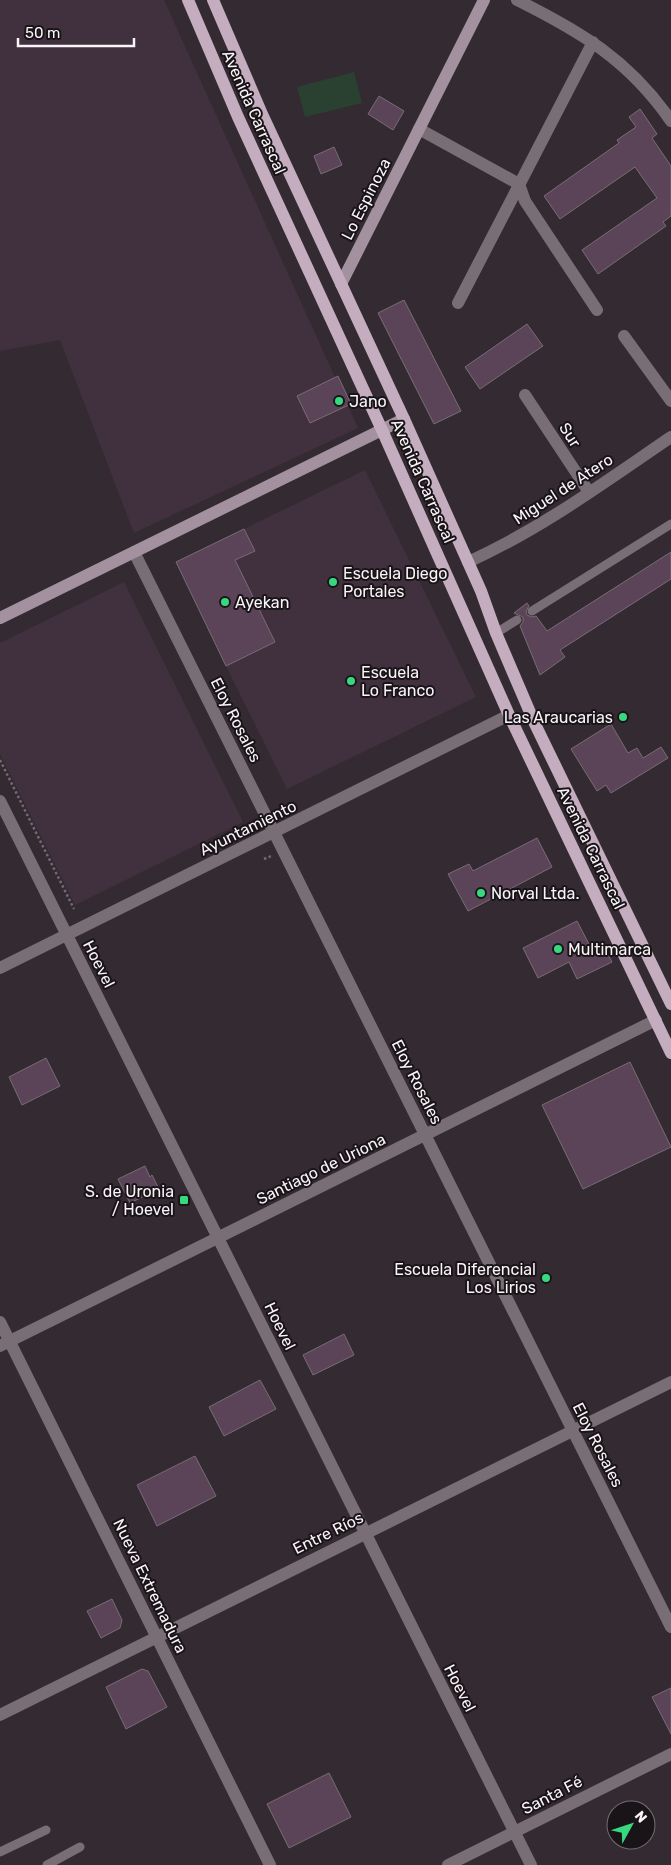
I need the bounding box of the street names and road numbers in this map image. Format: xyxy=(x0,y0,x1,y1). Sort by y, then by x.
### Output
street label: Avenida Carrascal xyxy=(218,47,290,177)
street label: Lo Espinoza xyxy=(337,155,395,243)
street label: Avenida Carrascal xyxy=(387,416,459,546)
street label: Sur xyxy=(555,419,585,451)
street label: Miguel de Atero xyxy=(510,450,616,528)
street label: Eloy Rosales xyxy=(207,675,265,765)
street label: Avenida Carrascal xyxy=(553,784,629,912)
street label: Ayuntamiento xyxy=(196,796,300,860)
street label: Hoevel xyxy=(79,937,119,991)
street label: Eloy Rosales xyxy=(388,1037,446,1127)
street label: Santiago de Uriona xyxy=(253,1129,389,1209)
street label: Hoevel xyxy=(260,1299,300,1353)
street label: Eloy Rosales xyxy=(569,1400,627,1490)
street label: Entre Ríos xyxy=(290,1508,366,1558)
street label: Nueva Extremadura xyxy=(109,1516,191,1656)
street label: Hoevel xyxy=(440,1661,480,1715)
street label: Santa Fé xyxy=(519,1772,586,1818)

